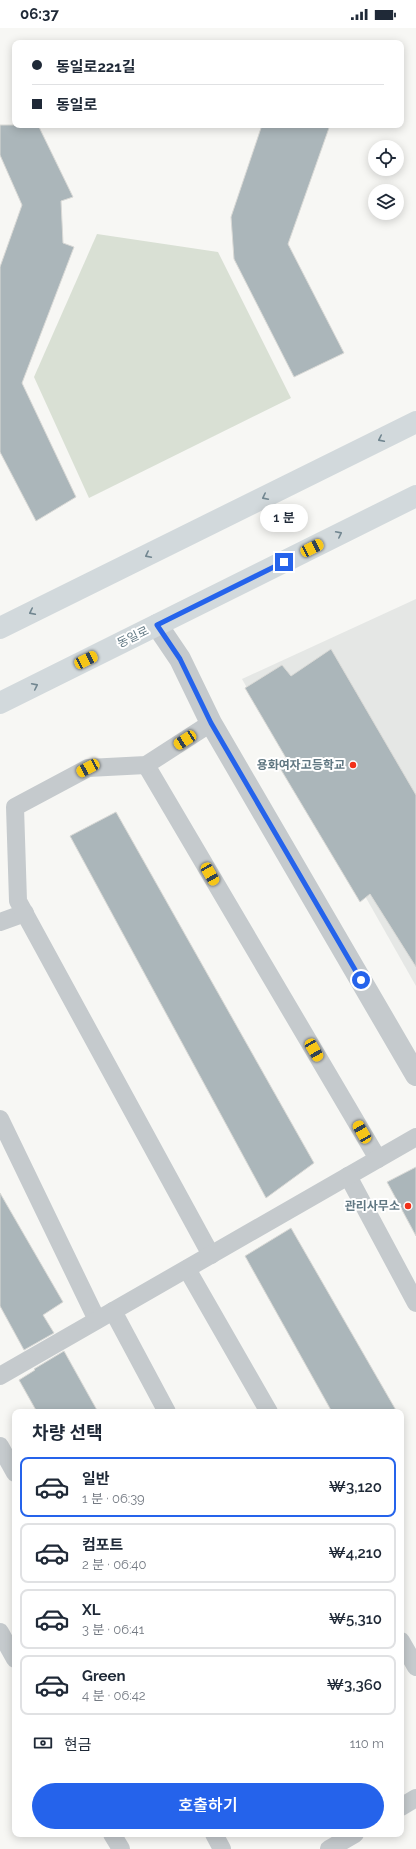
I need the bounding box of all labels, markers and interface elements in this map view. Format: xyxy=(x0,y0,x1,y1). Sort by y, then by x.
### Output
text: 06:37 xyxy=(20,5,59,23)
text: 동일로221길 xyxy=(56,58,136,76)
text: 동일로 xyxy=(56,96,97,114)
map controls xyxy=(368,140,404,220)
button: locate xyxy=(368,140,404,176)
button: layers xyxy=(368,184,404,220)
one-way arrow xyxy=(378,434,385,442)
one-way arrow xyxy=(261,492,269,499)
callout: 1 분 xyxy=(260,504,308,532)
text: 1 분 xyxy=(273,510,295,525)
one-way arrow xyxy=(335,531,343,539)
car xyxy=(299,537,325,559)
one-way arrow xyxy=(145,550,152,558)
route end xyxy=(275,553,293,571)
one-way arrow xyxy=(28,608,36,615)
street label: 동일로 xyxy=(115,623,151,651)
car xyxy=(73,649,99,671)
one-way arrow xyxy=(31,683,38,690)
car xyxy=(172,728,198,752)
car xyxy=(75,757,101,779)
place label: 용화여자고등학교 xyxy=(257,758,345,772)
marker: 용화여자고등학교 xyxy=(348,760,358,770)
car xyxy=(199,861,221,887)
route start xyxy=(352,971,370,989)
car xyxy=(303,1037,325,1063)
car xyxy=(351,1119,373,1145)
place label: 관리사무소 xyxy=(345,1199,400,1213)
marker: 관리사무소 xyxy=(403,1201,413,1211)
text: 차량 선택 xyxy=(32,1422,103,1443)
icon: car xyxy=(34,1469,70,1505)
text: 일반 xyxy=(82,1470,110,1488)
text: ₩3,120 xyxy=(329,1478,382,1496)
text: 1 분 · 06:39 xyxy=(82,1491,145,1506)
icon: car xyxy=(34,1535,70,1571)
text: 컴포트 xyxy=(82,1536,123,1554)
text: ₩4,210 xyxy=(329,1544,382,1562)
text: 2 분 · 06:40 xyxy=(82,1557,146,1572)
icon: car xyxy=(34,1601,70,1637)
text: XL xyxy=(82,1601,100,1619)
text: ₩5,310 xyxy=(329,1610,382,1628)
text: 3 분 · 06:41 xyxy=(82,1622,144,1637)
icon: car xyxy=(34,1667,70,1703)
text: Green xyxy=(82,1667,126,1685)
text: ₩3,360 xyxy=(327,1676,382,1694)
text: 4 분 · 06:42 xyxy=(82,1688,146,1703)
icon: cash xyxy=(32,1732,54,1754)
text: 현금 xyxy=(64,1736,92,1754)
text: 110 m xyxy=(350,1736,384,1751)
button: 호출하기 xyxy=(32,1783,384,1829)

